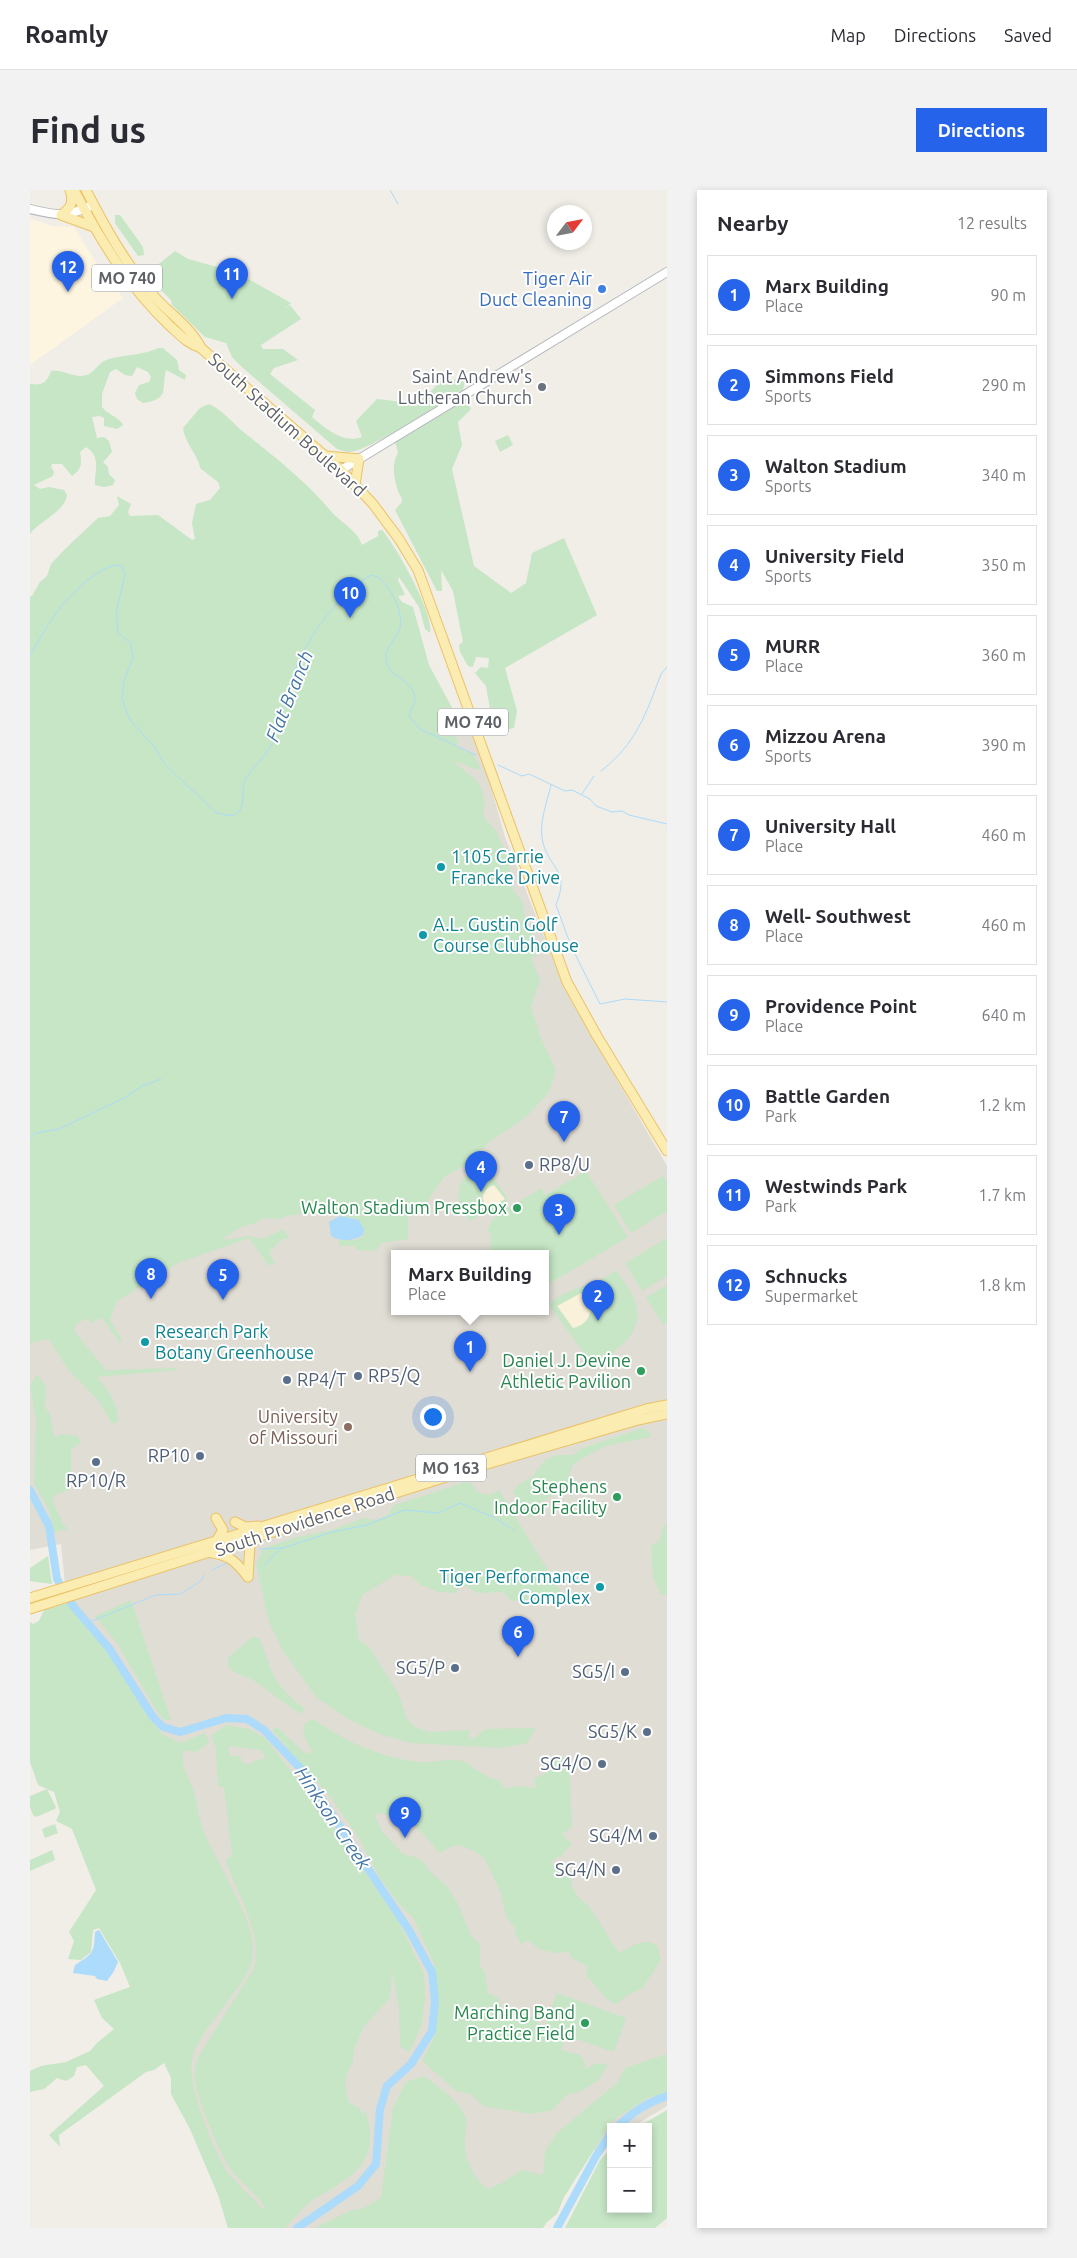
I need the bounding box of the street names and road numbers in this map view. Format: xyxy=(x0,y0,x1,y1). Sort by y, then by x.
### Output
road number: MO 740 xyxy=(92,265,162,292)
street label: South Stadium Boulevard xyxy=(205,348,370,500)
road number: MO 740 xyxy=(438,708,508,736)
road number: MO 163 xyxy=(416,1454,486,1482)
street label: South Providence Road xyxy=(212,1483,397,1560)

